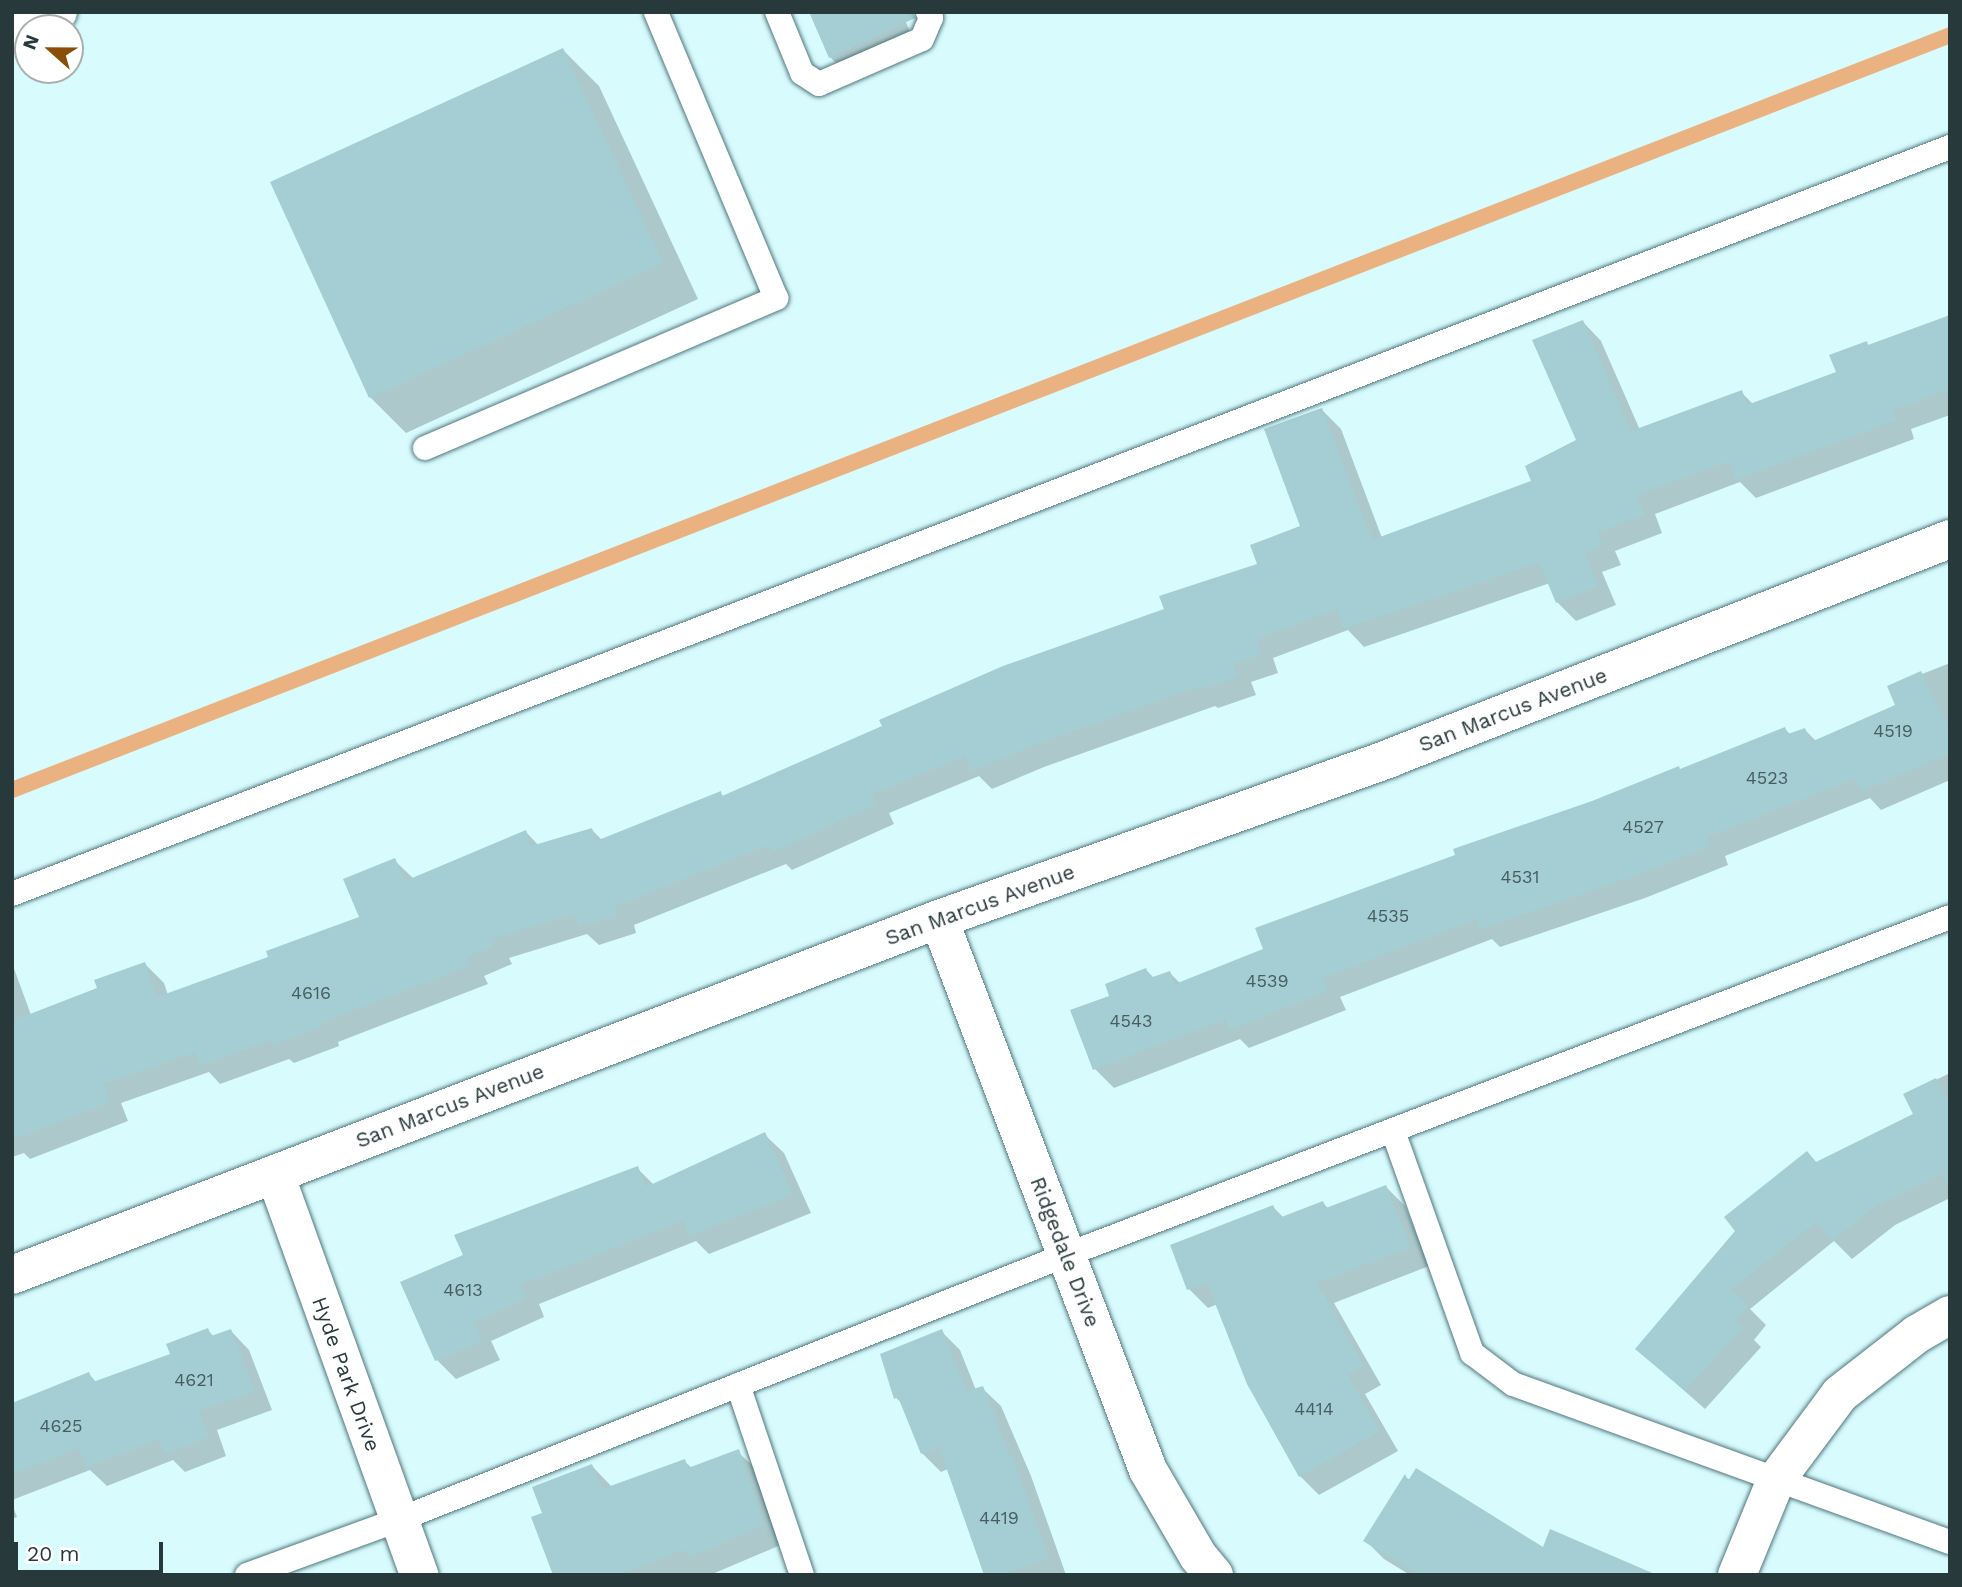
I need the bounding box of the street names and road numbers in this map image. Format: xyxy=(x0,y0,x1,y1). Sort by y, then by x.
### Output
street label: San Marcus Avenue xyxy=(1415,662,1611,758)
street label: San Marcus Avenue xyxy=(882,859,1078,951)
street label: San Marcus Avenue xyxy=(352,1058,548,1154)
street label: Ridgedale Drive xyxy=(1025,1173,1105,1331)
street label: Hyde Park Drive xyxy=(306,1293,386,1455)

